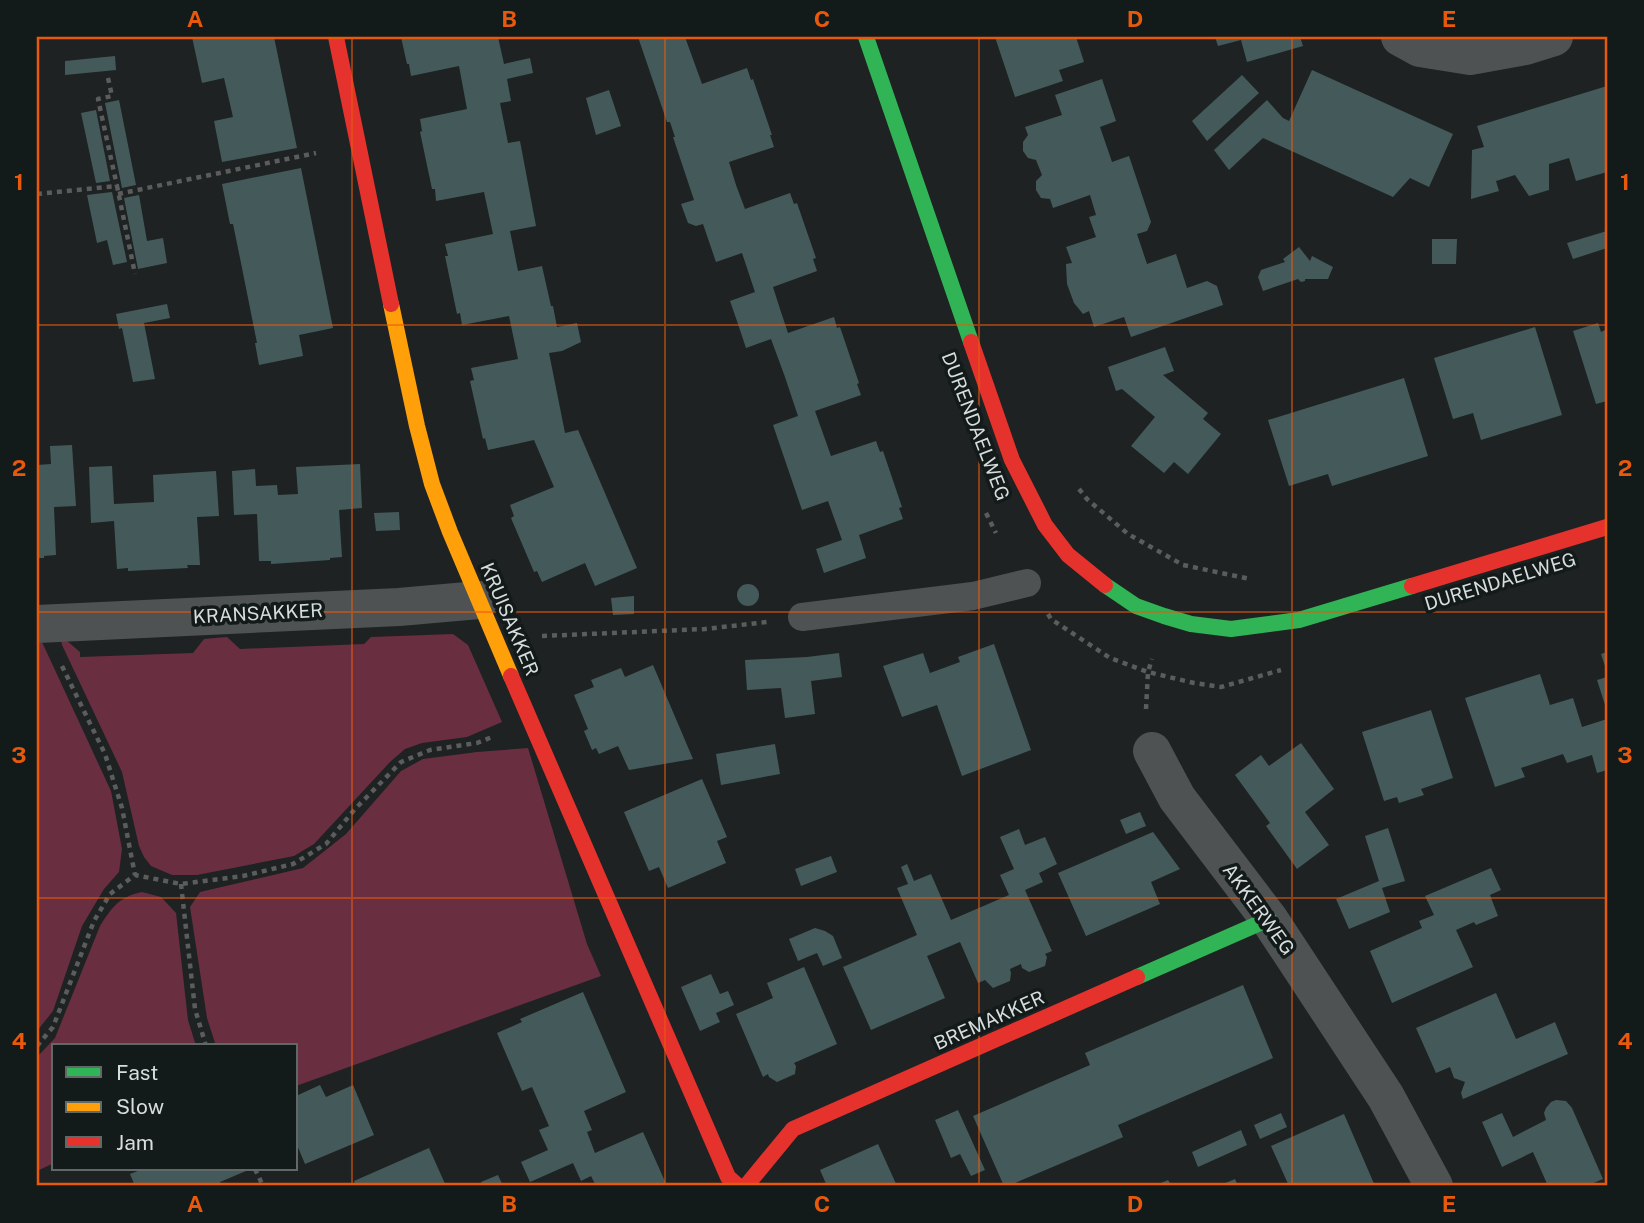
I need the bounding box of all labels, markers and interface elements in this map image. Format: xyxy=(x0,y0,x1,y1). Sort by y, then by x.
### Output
text: A xyxy=(187,5,204,32)
text: B xyxy=(501,5,517,32)
text: C xyxy=(814,5,830,32)
text: D xyxy=(1127,5,1143,32)
text: E xyxy=(1442,5,1456,32)
text: 1 xyxy=(14,168,24,195)
text: 1 xyxy=(1620,168,1630,195)
street label: DURENDAELWEG xyxy=(938,349,1014,503)
text: 2 xyxy=(12,454,26,481)
text: 2 xyxy=(1618,454,1632,481)
street label: DURENDAELWEG xyxy=(1422,548,1578,614)
street label: KRUISAKKER xyxy=(476,559,544,679)
street label: KRANSAKKER xyxy=(192,599,324,627)
text: 3 xyxy=(11,741,27,768)
text: 3 xyxy=(1617,741,1633,768)
street label: AKKERWEG xyxy=(1219,859,1299,959)
street label: BREMAKKER xyxy=(930,986,1048,1054)
text: 4 xyxy=(11,1027,27,1054)
text: 4 xyxy=(1617,1027,1633,1054)
legend xyxy=(52,1044,298,1170)
text: Fast xyxy=(116,1060,158,1085)
text: Slow xyxy=(116,1094,164,1119)
text: Jam xyxy=(116,1130,154,1155)
text: A xyxy=(187,1190,204,1217)
text: B xyxy=(501,1190,517,1217)
text: C xyxy=(814,1190,830,1217)
text: D xyxy=(1127,1190,1143,1217)
text: E xyxy=(1442,1190,1456,1217)

